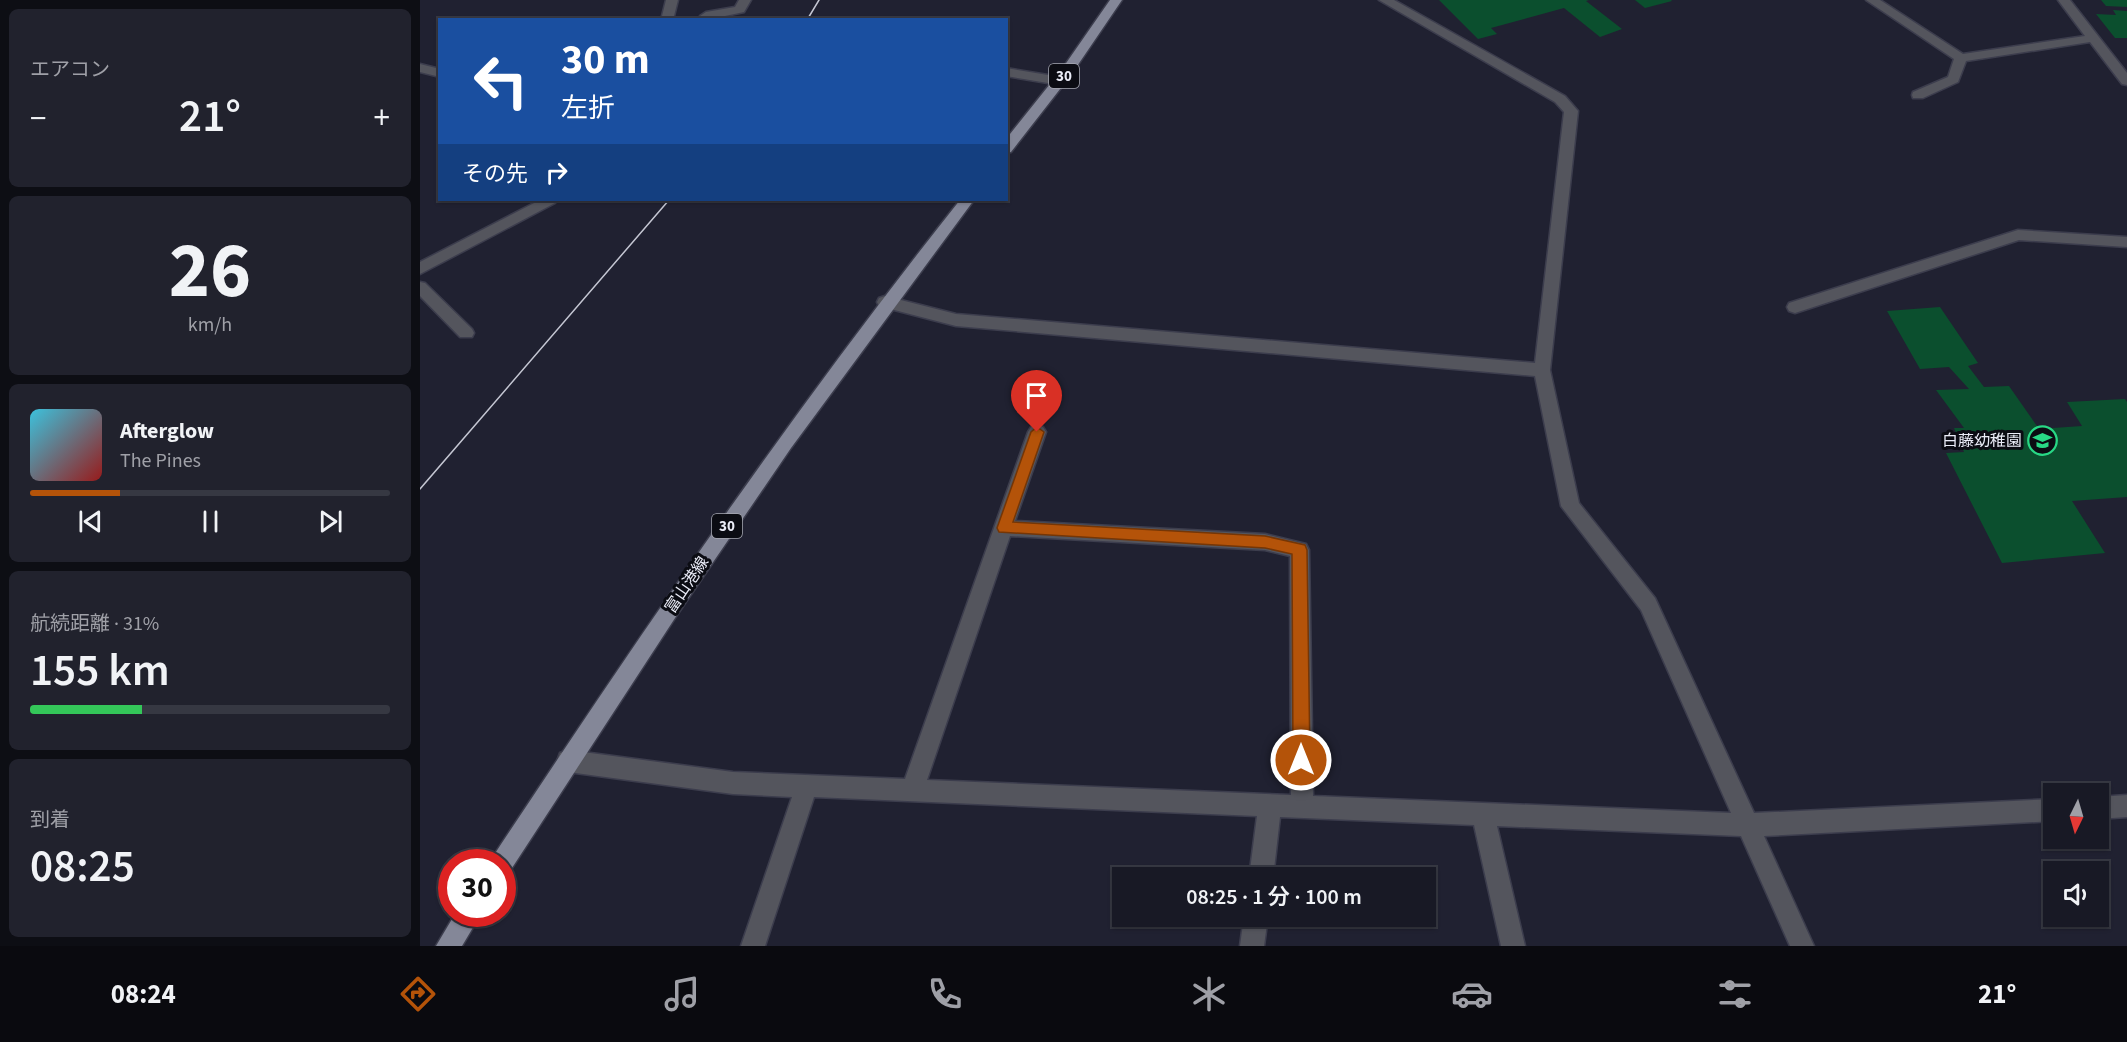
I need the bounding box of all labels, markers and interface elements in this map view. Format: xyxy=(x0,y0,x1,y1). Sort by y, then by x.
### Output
text: 30 m xyxy=(561,30,650,90)
icon: left xyxy=(462,42,540,120)
text: エアコン xyxy=(30,56,110,84)
road number: 30 xyxy=(1049,64,1079,88)
text: 21° xyxy=(179,85,241,149)
text: 左折 xyxy=(561,89,615,128)
text: − xyxy=(30,95,46,142)
text: + xyxy=(374,95,390,142)
icon: right xyxy=(540,156,573,189)
text: その先 xyxy=(462,158,528,190)
text: 26 xyxy=(169,216,251,327)
text: km/h xyxy=(188,311,232,339)
pin xyxy=(1011,370,1062,432)
icon: arrive xyxy=(1020,379,1053,412)
text: Afterglow xyxy=(120,415,214,447)
school or university icon: 白藤幼稚園 xyxy=(2027,425,2059,457)
place label: 白藤幼稚園 xyxy=(1942,430,2022,452)
text: The Pines xyxy=(120,447,201,475)
icon: previous xyxy=(74,505,107,538)
icon: pause xyxy=(194,505,227,538)
icon: next xyxy=(314,505,347,538)
road number: 30 xyxy=(712,514,742,538)
street label: 富山港線 xyxy=(660,552,714,618)
text: 航続距離 · 31% xyxy=(30,610,159,638)
text: 155 km xyxy=(30,639,170,703)
position arrow xyxy=(1269,728,1333,792)
north arrow xyxy=(2043,783,2109,849)
map controls xyxy=(2043,783,2109,927)
text: 到着 xyxy=(30,806,70,834)
text: 08:25 xyxy=(30,835,135,899)
speed limit sign: 30 xyxy=(438,849,516,927)
button: sound xyxy=(2043,861,2109,927)
text: 08:25 · 1 分 · 100 m xyxy=(1186,881,1362,913)
icon: directions xyxy=(397,973,439,1015)
icon: music xyxy=(661,973,703,1015)
icon: phone xyxy=(924,973,966,1015)
icon: climate xyxy=(1188,973,1230,1015)
icon: car xyxy=(1451,973,1493,1015)
icon: filters xyxy=(1714,973,1756,1015)
text: 08:24 xyxy=(111,975,176,1014)
text: 21° xyxy=(1978,975,2016,1014)

